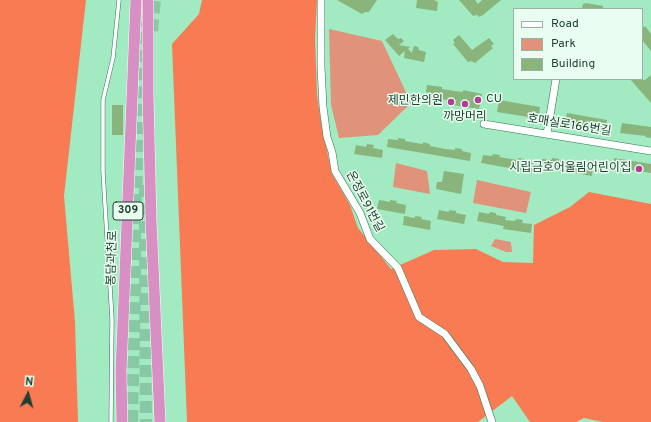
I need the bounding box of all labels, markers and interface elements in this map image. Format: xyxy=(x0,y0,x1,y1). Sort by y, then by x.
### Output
legend xyxy=(513,8,643,80)
text: Road xyxy=(551,16,579,32)
text: Park xyxy=(551,36,576,52)
text: Building xyxy=(551,56,595,72)
place label: CU xyxy=(486,93,502,107)
place label: 제민한의원 xyxy=(388,95,443,109)
marker: CU xyxy=(473,95,483,105)
marker: 제민한의원 xyxy=(446,97,456,107)
marker: 까망머리 xyxy=(460,99,470,109)
place label: 까망머리 xyxy=(443,111,487,125)
street label: 호매실로166번길 xyxy=(526,112,612,140)
place label: 시립금호어울림어린이집 xyxy=(510,162,631,176)
marker: 시립금호어울림어린이집 xyxy=(634,164,644,174)
street label: 온정로91번길 xyxy=(342,169,386,235)
road number: 309 xyxy=(113,202,143,220)
street label: 봉담과천로 xyxy=(105,230,121,286)
north arrow xyxy=(8,374,48,414)
text: N xyxy=(25,375,34,389)

